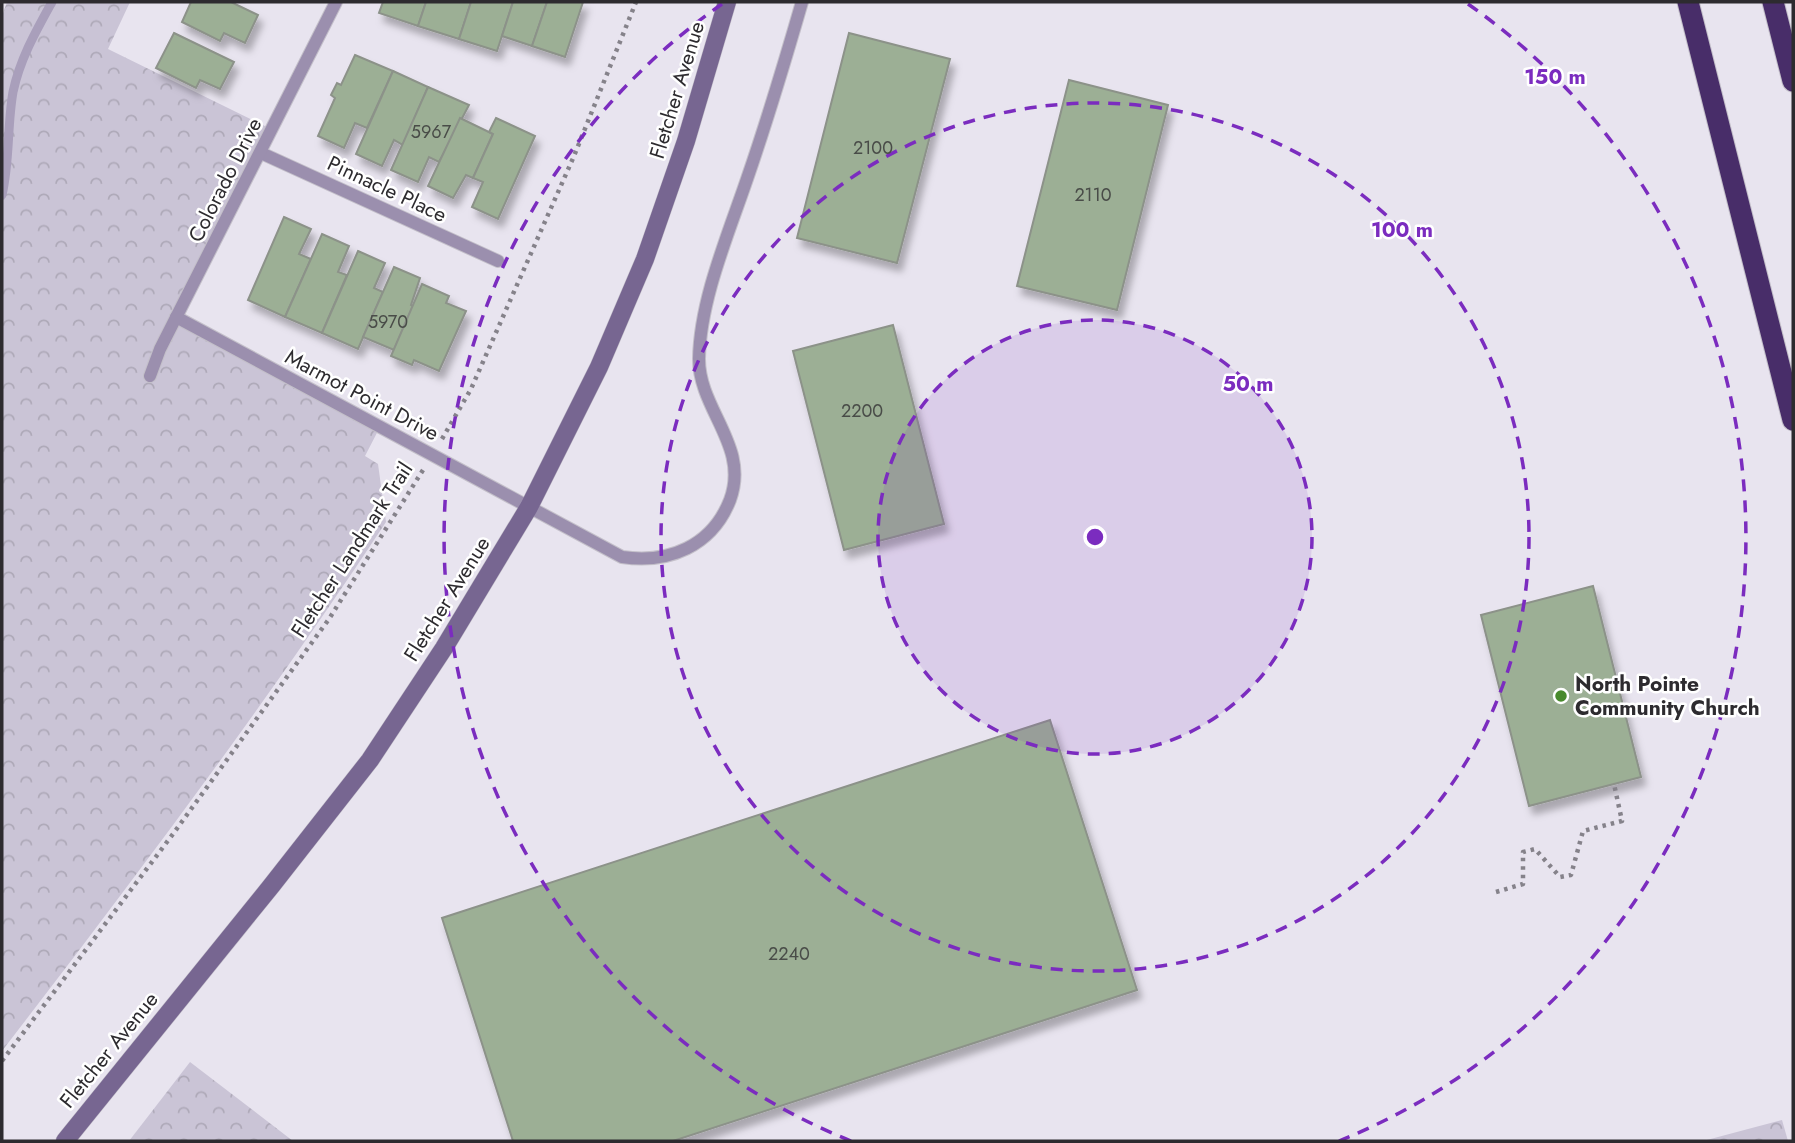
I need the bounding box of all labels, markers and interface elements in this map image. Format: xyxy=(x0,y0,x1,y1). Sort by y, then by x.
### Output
street label: Fletcher Avenue xyxy=(642,18,712,162)
text: 150 m xyxy=(1524,62,1586,92)
street label: Colorado Drive xyxy=(181,112,269,247)
house number: 5967 xyxy=(411,119,452,145)
house number: 2100 xyxy=(853,135,893,161)
street label: Pinnacle Place xyxy=(322,148,452,230)
house number: 2110 xyxy=(1074,182,1112,208)
text: 100 m xyxy=(1371,215,1433,245)
house number: 5970 xyxy=(368,309,408,335)
street label: Marmot Point Drive xyxy=(280,342,444,448)
text: 50 m xyxy=(1223,369,1273,399)
house number: 2200 xyxy=(841,398,883,424)
street label: Fletcher Landmark Trail xyxy=(284,456,420,644)
centre of rings xyxy=(1083,525,1107,549)
street label: Fletcher Avenue xyxy=(397,531,497,667)
place label: North Pointe Community Church xyxy=(1575,669,1760,723)
marker: North Pointe Community Church xyxy=(1553,688,1569,704)
house number: 2240 xyxy=(768,941,810,967)
street label: Fletcher Avenue xyxy=(53,985,165,1115)

